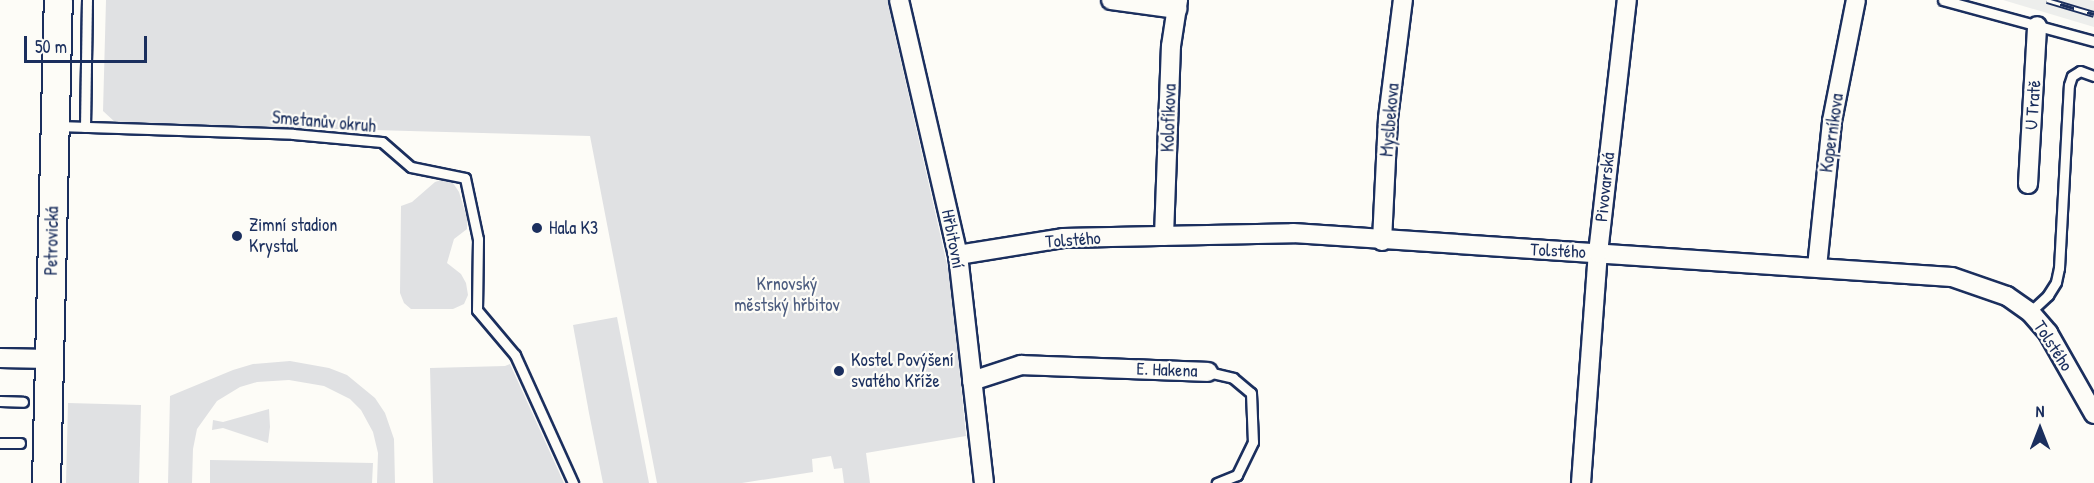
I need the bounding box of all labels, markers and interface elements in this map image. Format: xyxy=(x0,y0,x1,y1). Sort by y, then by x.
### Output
scale bar xyxy=(27,24,150,62)
text: 50 m xyxy=(35,34,67,59)
street label: U Tratě xyxy=(2020,79,2046,131)
street label: Myslbekova xyxy=(1376,82,1404,158)
street label: Kolofíkova xyxy=(1157,84,1181,152)
street label: Koperníkova xyxy=(1816,92,1848,174)
street label: Smetanův okruh xyxy=(271,107,377,137)
street label: Pivovarská xyxy=(1591,151,1619,223)
street label: Petrovická xyxy=(41,206,63,276)
street label: Hřbitovní xyxy=(937,208,969,270)
place label: Zimní stadion Krystal xyxy=(249,215,337,258)
place label: Hala K3 xyxy=(549,217,598,239)
marker: Hala K3 xyxy=(530,221,544,235)
street label: Tolstého xyxy=(1045,227,1101,253)
marker: Zimní stadion Krystal xyxy=(230,229,244,243)
street label: Tolstého xyxy=(1530,239,1586,263)
park label: Krnovský městský hřbitov xyxy=(734,274,840,316)
street label: Tolstého xyxy=(2029,317,2077,375)
place label: Kostel Povýšení svatého Kříže xyxy=(851,350,954,392)
street label: E. Hakena xyxy=(1136,358,1198,382)
marker: Kostel Povýšení svatého Kříže xyxy=(832,364,846,378)
north arrow xyxy=(2010,399,2070,459)
text: N xyxy=(2036,400,2044,422)

